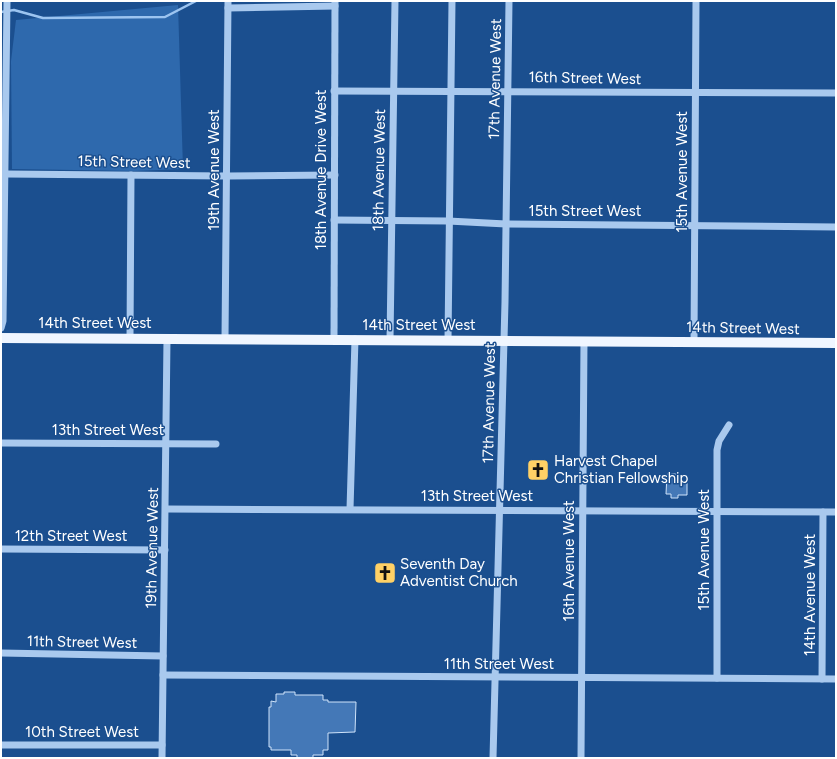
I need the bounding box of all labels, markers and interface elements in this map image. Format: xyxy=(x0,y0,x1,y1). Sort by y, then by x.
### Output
street label: 17th Avenue West xyxy=(485,18,505,140)
street label: 16th Street West xyxy=(528,68,642,88)
street label: 18th Avenue Drive West xyxy=(312,89,330,250)
street label: 18th Avenue West xyxy=(369,108,389,231)
street label: 19th Avenue West xyxy=(205,109,223,231)
street label: 15th Avenue West xyxy=(673,111,691,233)
street label: 15th Street West xyxy=(77,152,191,172)
street label: 15th Street West xyxy=(529,202,642,220)
street label: 14th Street West xyxy=(38,314,152,332)
street label: 14th Street West xyxy=(362,316,476,334)
street label: 14th Street West xyxy=(686,318,800,338)
street label: 17th Avenue West xyxy=(479,342,499,464)
street label: 13th Street West xyxy=(52,421,165,439)
place label: Harvest Chapel Christian Fellowship xyxy=(554,452,689,487)
church icon: Harvest Chapel Christian Fellowship xyxy=(525,457,551,483)
street label: 19th Avenue West xyxy=(142,487,162,609)
street label: 13th Street West xyxy=(421,487,534,505)
street label: 15th Avenue West xyxy=(695,489,713,611)
street label: 16th Avenue West xyxy=(560,500,578,622)
street label: 12th Street West xyxy=(15,527,128,545)
street label: 14th Avenue West xyxy=(801,534,819,656)
place label: Seventh Day Adventist Church xyxy=(400,555,518,590)
church icon: Seventh Day Adventist Church xyxy=(372,560,398,586)
street label: 11th Street West xyxy=(27,632,138,652)
street label: 11th Street West xyxy=(444,655,555,673)
street label: 10th Street West xyxy=(25,723,139,741)

